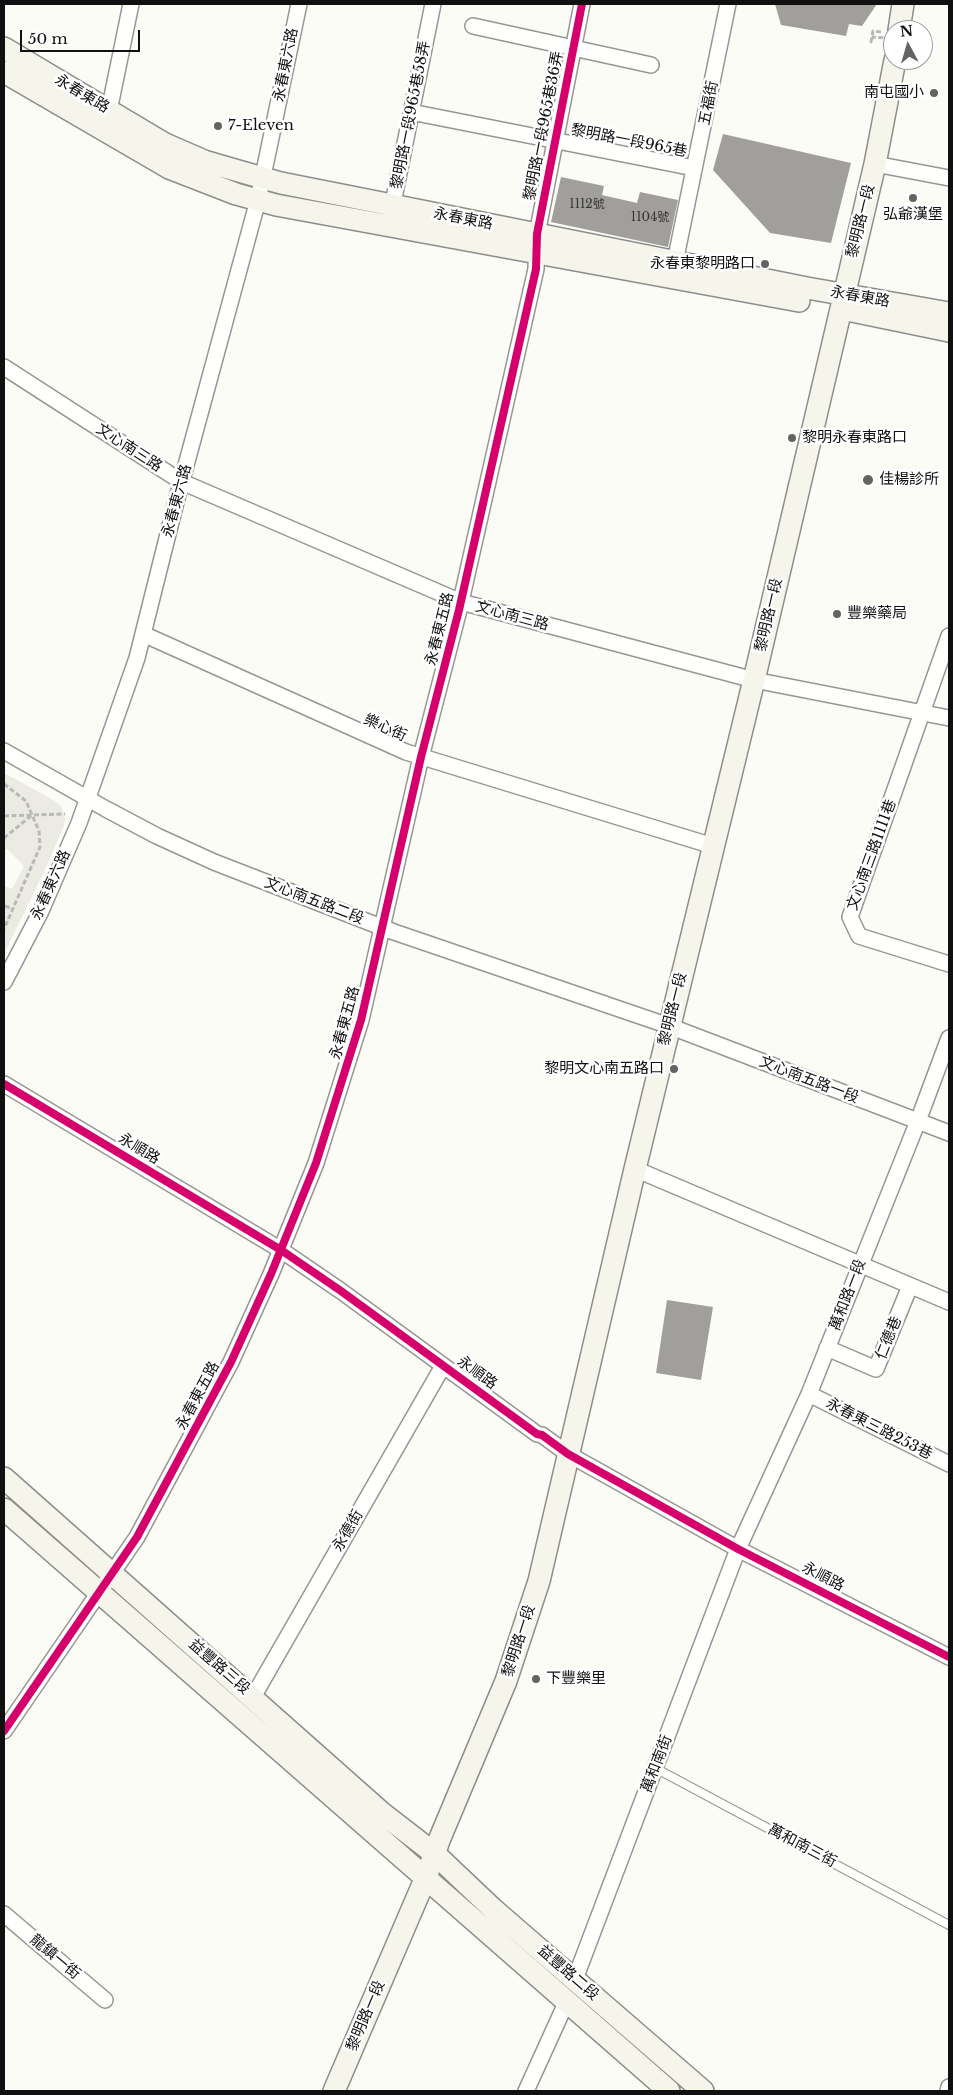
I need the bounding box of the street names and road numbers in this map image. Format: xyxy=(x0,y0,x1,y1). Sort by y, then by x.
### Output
street label: 永春東六路 xyxy=(270,26,302,104)
street label: 黎明路一段965巷58弄 xyxy=(388,39,434,191)
street label: 黎明路一段965巷36弄 xyxy=(521,50,567,202)
street label: 永春東路 xyxy=(52,71,112,117)
street label: 五福街 xyxy=(696,79,722,127)
street label: 黎明路一段965巷 xyxy=(569,121,689,161)
street label: 黎明路一段 xyxy=(843,182,879,260)
street label: 永春東路 xyxy=(432,204,494,234)
street label: 永春東路 xyxy=(829,283,891,311)
street label: 文心南三路 xyxy=(93,420,165,476)
street label: 永春東六路 xyxy=(159,462,195,540)
street label: 黎明路一段 xyxy=(752,576,786,654)
street label: 永春東五路 xyxy=(422,590,458,668)
street label: 文心南三路 xyxy=(473,598,551,634)
street label: 樂心街 xyxy=(361,711,409,745)
street label: 文心南三路1111巷 xyxy=(844,797,900,913)
street label: 永春東六路 xyxy=(28,847,74,923)
street label: 文心南五路二段 xyxy=(262,874,366,928)
street label: 黎明路一段 xyxy=(655,970,691,1048)
street label: 永春東五路 xyxy=(327,984,363,1062)
street label: 文心南五路一段 xyxy=(757,1053,861,1107)
street label: 永順路 xyxy=(115,1130,163,1168)
street label: 萬和路一段 xyxy=(826,1257,870,1333)
street label: 仁德巷 xyxy=(872,1314,906,1362)
street label: 永順路 xyxy=(454,1352,500,1394)
street label: 永春東五路 xyxy=(172,1359,224,1433)
street label: 永春東三路253巷 xyxy=(823,1394,935,1464)
street label: 永德街 xyxy=(329,1507,367,1555)
street label: 永順路 xyxy=(799,1559,847,1595)
street label: 黎明路一段 xyxy=(499,1603,539,1679)
street label: 益豐路三段 xyxy=(185,1636,253,1698)
street label: 萬和南街 xyxy=(638,1733,676,1795)
street label: 萬和南三街 xyxy=(765,1820,839,1872)
street label: 龍鎮一街 xyxy=(26,1931,84,1983)
street label: 益豐路二段 xyxy=(534,1942,602,2004)
street label: 黎明路一段 xyxy=(343,1978,389,2054)

